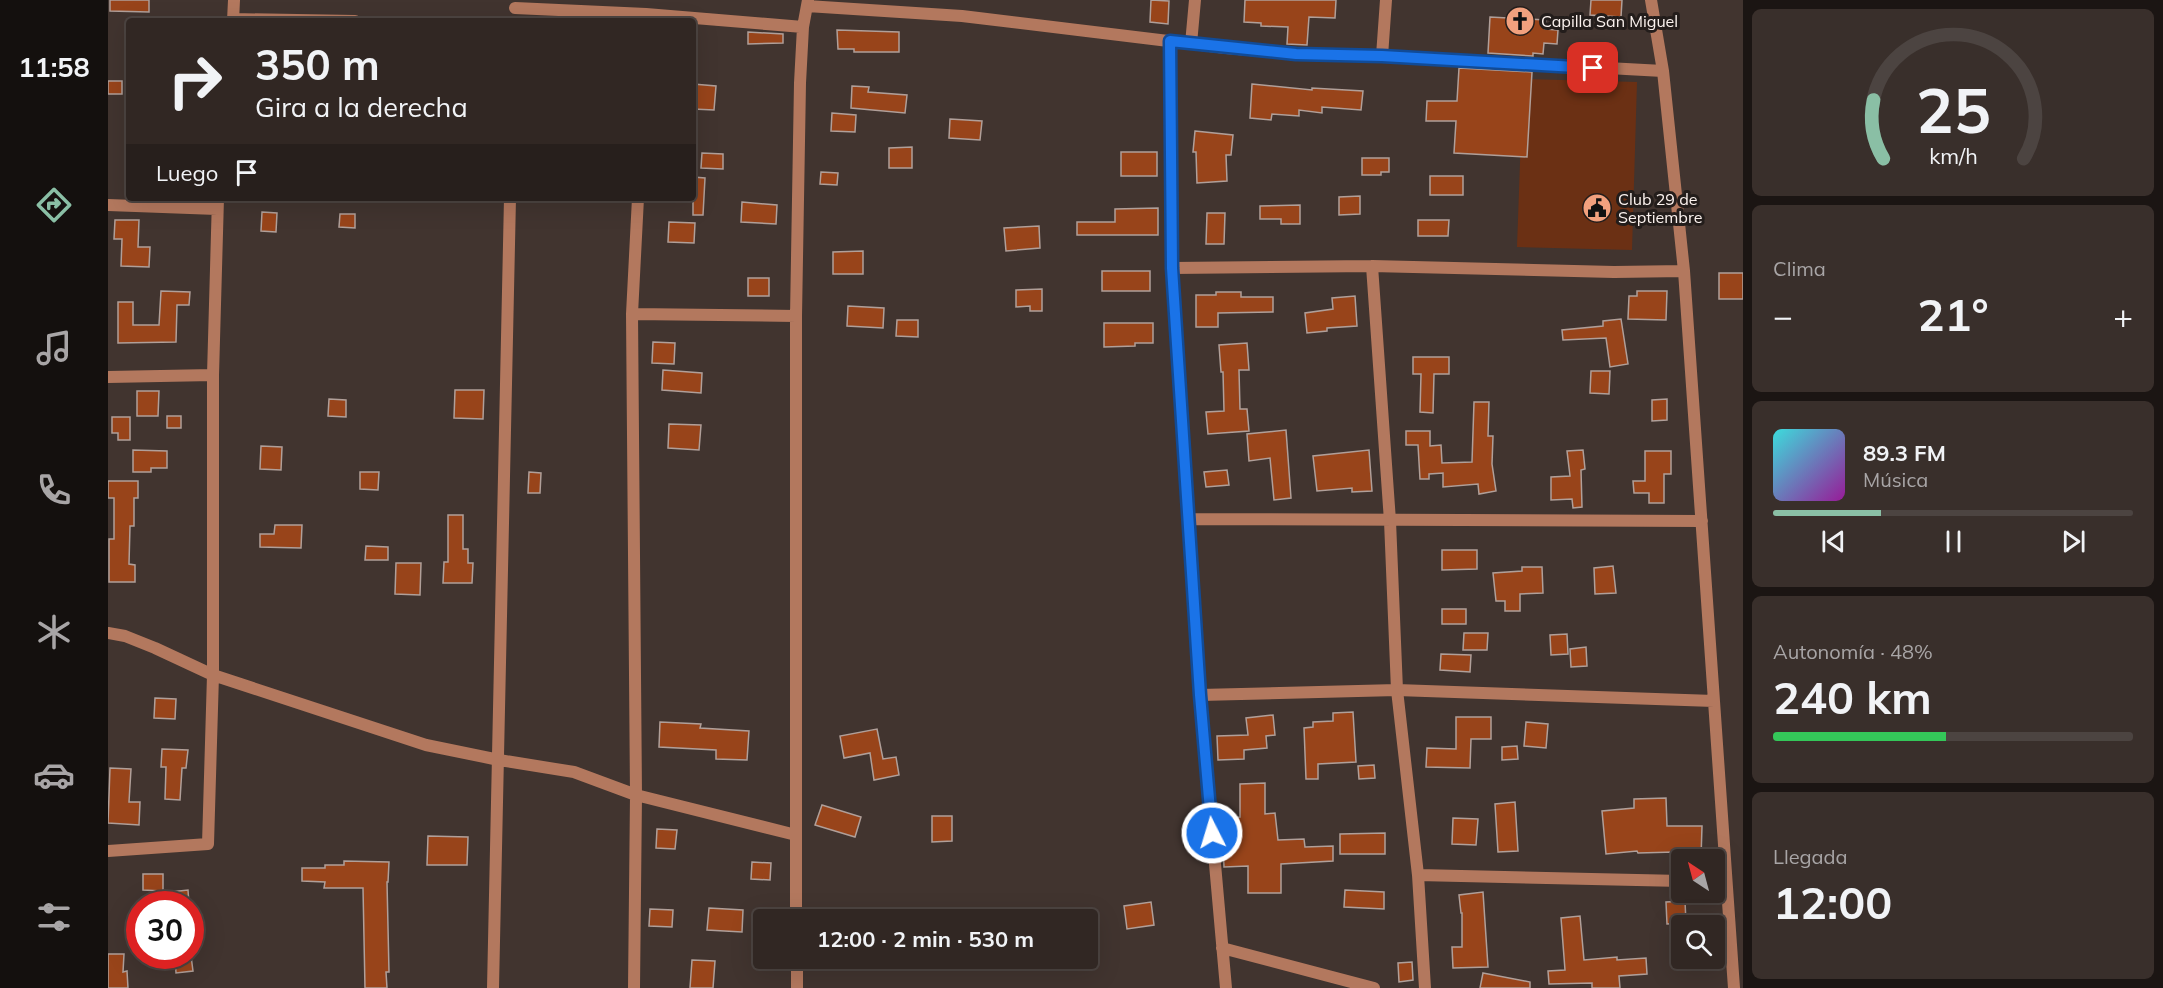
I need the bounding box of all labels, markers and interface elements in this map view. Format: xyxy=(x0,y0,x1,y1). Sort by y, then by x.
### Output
church icon: Capilla San Miguel xyxy=(1504,5,1536,37)
place label: Capilla San Miguel xyxy=(1541,11,1678,31)
text: 350 m xyxy=(255,38,380,91)
icon: right xyxy=(156,42,234,120)
pin xyxy=(1567,42,1618,93)
text: 11:58 xyxy=(18,50,90,84)
icon: arrive xyxy=(1576,51,1609,84)
text: 25 xyxy=(1916,71,1990,150)
text: Gira a la derecha xyxy=(255,90,468,124)
text: km/h xyxy=(1929,143,1977,170)
icon: arrive xyxy=(230,156,263,189)
text: Luego xyxy=(156,159,218,187)
icon: directions xyxy=(33,184,75,226)
place label: Club 29 de Septiembre xyxy=(1618,189,1702,227)
public building icon: Club 29 de Septiembre xyxy=(1581,192,1613,224)
text: Clima xyxy=(1773,256,1826,281)
text: 21° xyxy=(1917,286,1989,342)
text: − xyxy=(1773,295,1793,336)
text: + xyxy=(2113,295,2133,336)
icon: music xyxy=(33,327,75,369)
text: 89.3 FM xyxy=(1863,439,1946,467)
text: Música xyxy=(1863,467,1928,492)
icon: phone xyxy=(33,469,75,511)
icon: previous xyxy=(1817,525,1850,558)
icon: pause xyxy=(1937,525,1970,558)
icon: next xyxy=(2057,525,2090,558)
icon: climate xyxy=(33,611,75,653)
text: Autonomía · 48% xyxy=(1773,639,1933,664)
text: 240 km xyxy=(1773,669,1932,725)
icon: car xyxy=(33,754,75,796)
position arrow xyxy=(1180,801,1244,865)
text: Llegada xyxy=(1773,844,1848,869)
north arrow xyxy=(1671,849,1725,903)
map controls xyxy=(1671,849,1725,969)
text: 12:00 xyxy=(1773,874,1892,930)
speed limit sign: 30 xyxy=(126,891,204,969)
icon: filters xyxy=(33,896,75,938)
button: search xyxy=(1671,915,1725,969)
text: 12:00 · 2 min · 530 m xyxy=(817,925,1034,953)

